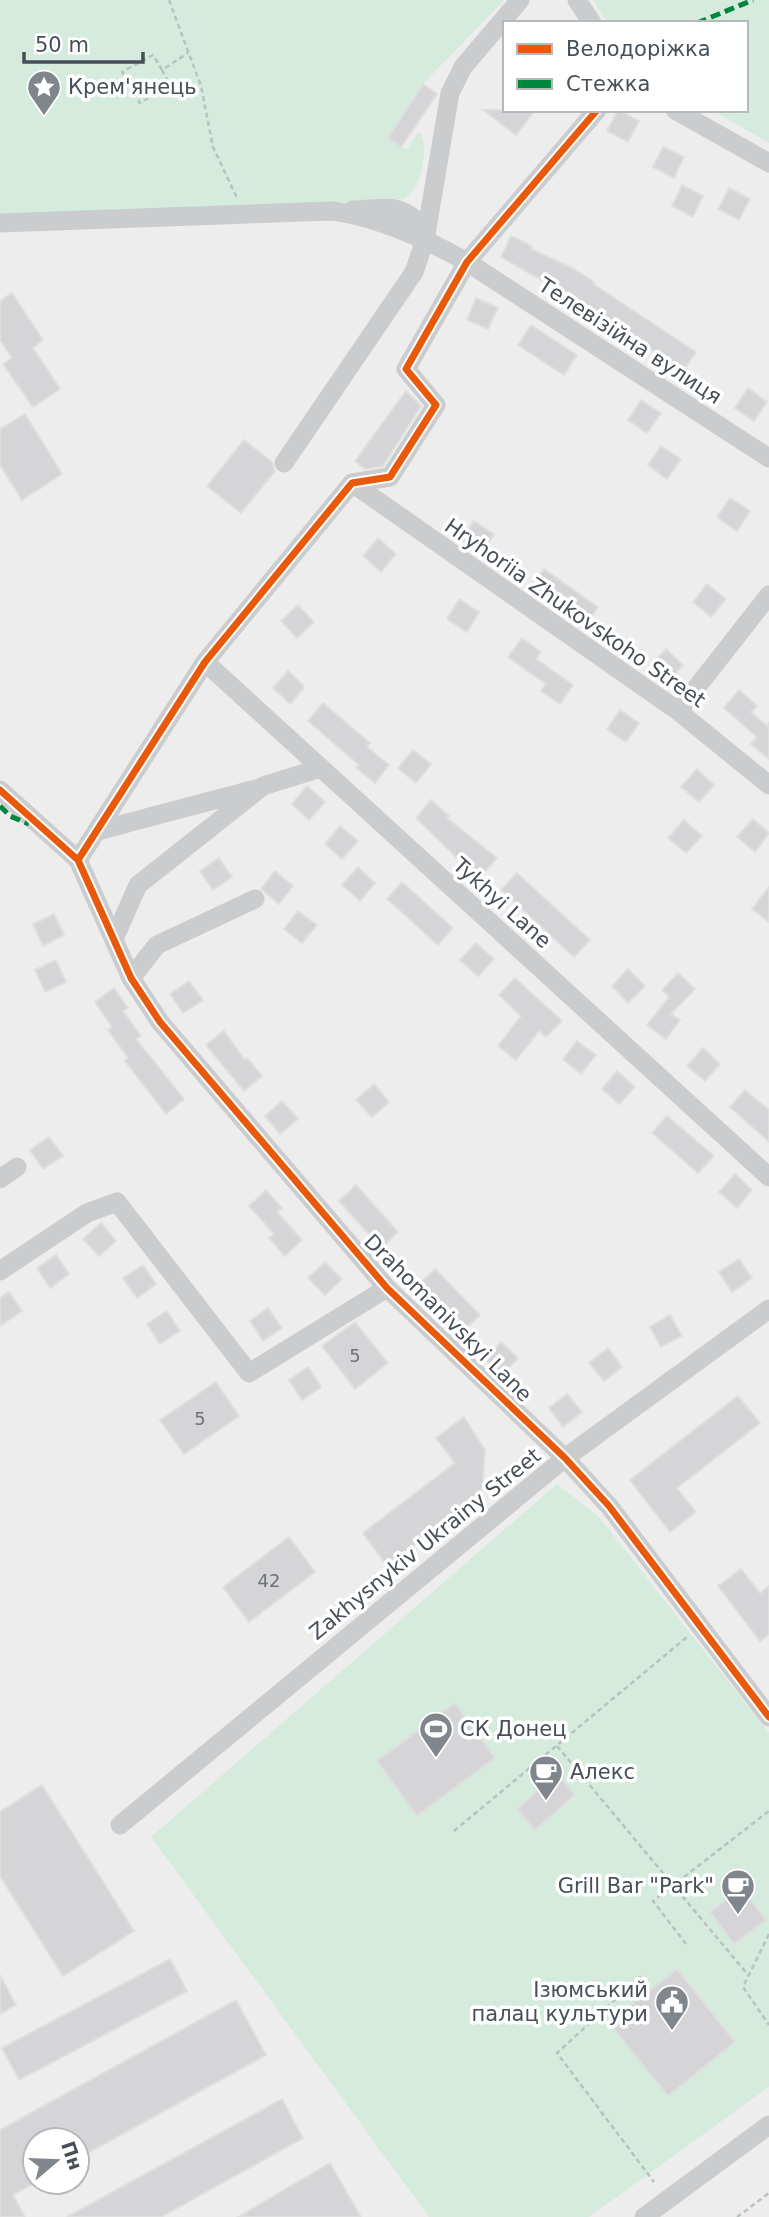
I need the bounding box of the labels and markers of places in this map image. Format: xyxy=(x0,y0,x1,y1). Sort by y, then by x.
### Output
place icon: Крем'янець xyxy=(25,68,63,117)
place label: Крем'янець xyxy=(68,75,197,99)
sports icon: СК Донец xyxy=(417,1710,455,1759)
place label: СК Донец xyxy=(460,1717,566,1741)
cafe icon: Алекс xyxy=(527,1753,565,1802)
place label: Алекс xyxy=(570,1760,635,1784)
cafe icon: Grill Bar "Park" xyxy=(719,1867,757,1916)
place label: Grill Bar "Park" xyxy=(558,1874,714,1898)
place label: Ізюмський палац культури xyxy=(472,1978,648,2026)
public building icon: Ізюмський палац культури xyxy=(653,1983,691,2032)

